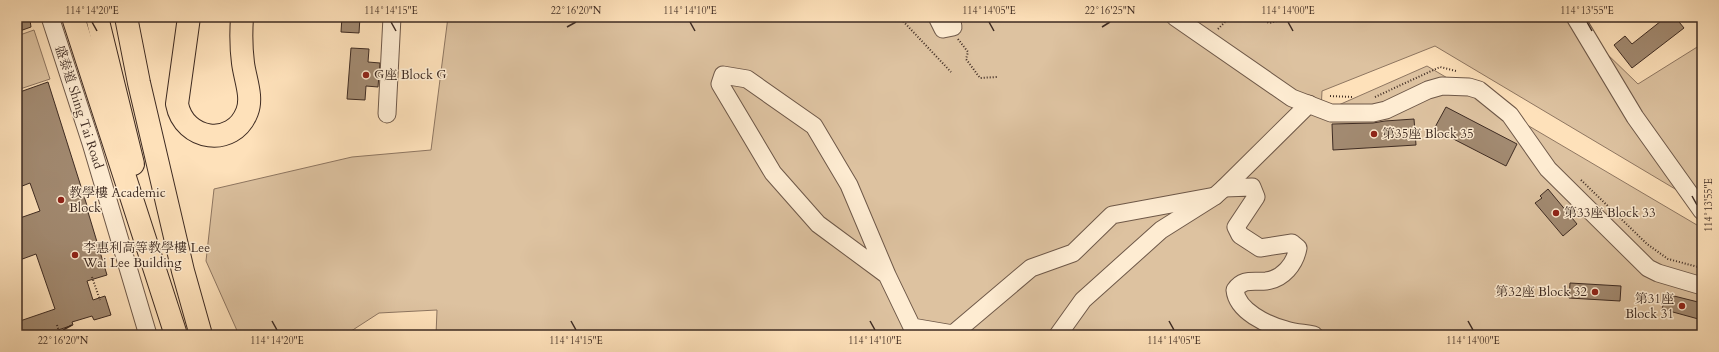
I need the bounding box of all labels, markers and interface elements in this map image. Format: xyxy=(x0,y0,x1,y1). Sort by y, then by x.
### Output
text: 114°14'20"E xyxy=(65,4,119,18)
text: 114°14'15"E xyxy=(364,4,418,18)
text: 22°16'20"N xyxy=(551,4,602,18)
text: 114°14'10"E xyxy=(663,4,717,18)
text: 114°14'05"E xyxy=(962,4,1016,18)
text: 22°16'25"N xyxy=(1085,4,1136,18)
text: 114°14'00"E xyxy=(1261,4,1315,18)
text: 114°13'55"E xyxy=(1560,4,1614,18)
street label: 盛泰道 Shing Tai Road xyxy=(51,43,107,171)
place label: G座 Block G xyxy=(374,66,447,84)
marker: G座 Block G xyxy=(361,70,371,80)
place label: 第35座 Block 35 xyxy=(1382,125,1474,143)
marker: 第35座 Block 35 xyxy=(1369,129,1379,139)
text: 114°13'55"E xyxy=(1702,178,1716,232)
place label: 教學樓 Academic Block xyxy=(69,184,166,217)
marker: 教學樓 Academic Block xyxy=(56,195,66,205)
place label: 第33座 Block 33 xyxy=(1564,204,1656,222)
marker: 第33座 Block 33 xyxy=(1551,208,1561,218)
place label: 李惠利高等教學樓 Lee Wai Lee Building xyxy=(82,239,210,272)
marker: 李惠利高等教學樓 Lee Wai Lee Building xyxy=(70,250,80,260)
place label: 第32座 Block 32 xyxy=(1495,283,1587,301)
marker: 第32座 Block 32 xyxy=(1590,287,1600,297)
place label: 第31座 Block 31 xyxy=(1625,290,1674,323)
marker: 第31座 Block 31 xyxy=(1677,301,1687,311)
text: 22°16'20"N xyxy=(38,334,89,348)
text: 114°14'20"E xyxy=(250,334,304,348)
text: 114°14'15"E xyxy=(549,334,603,348)
text: 114°14'10"E xyxy=(848,334,902,348)
text: 114°14'05"E xyxy=(1147,334,1201,348)
text: 114°14'00"E xyxy=(1446,334,1500,348)

